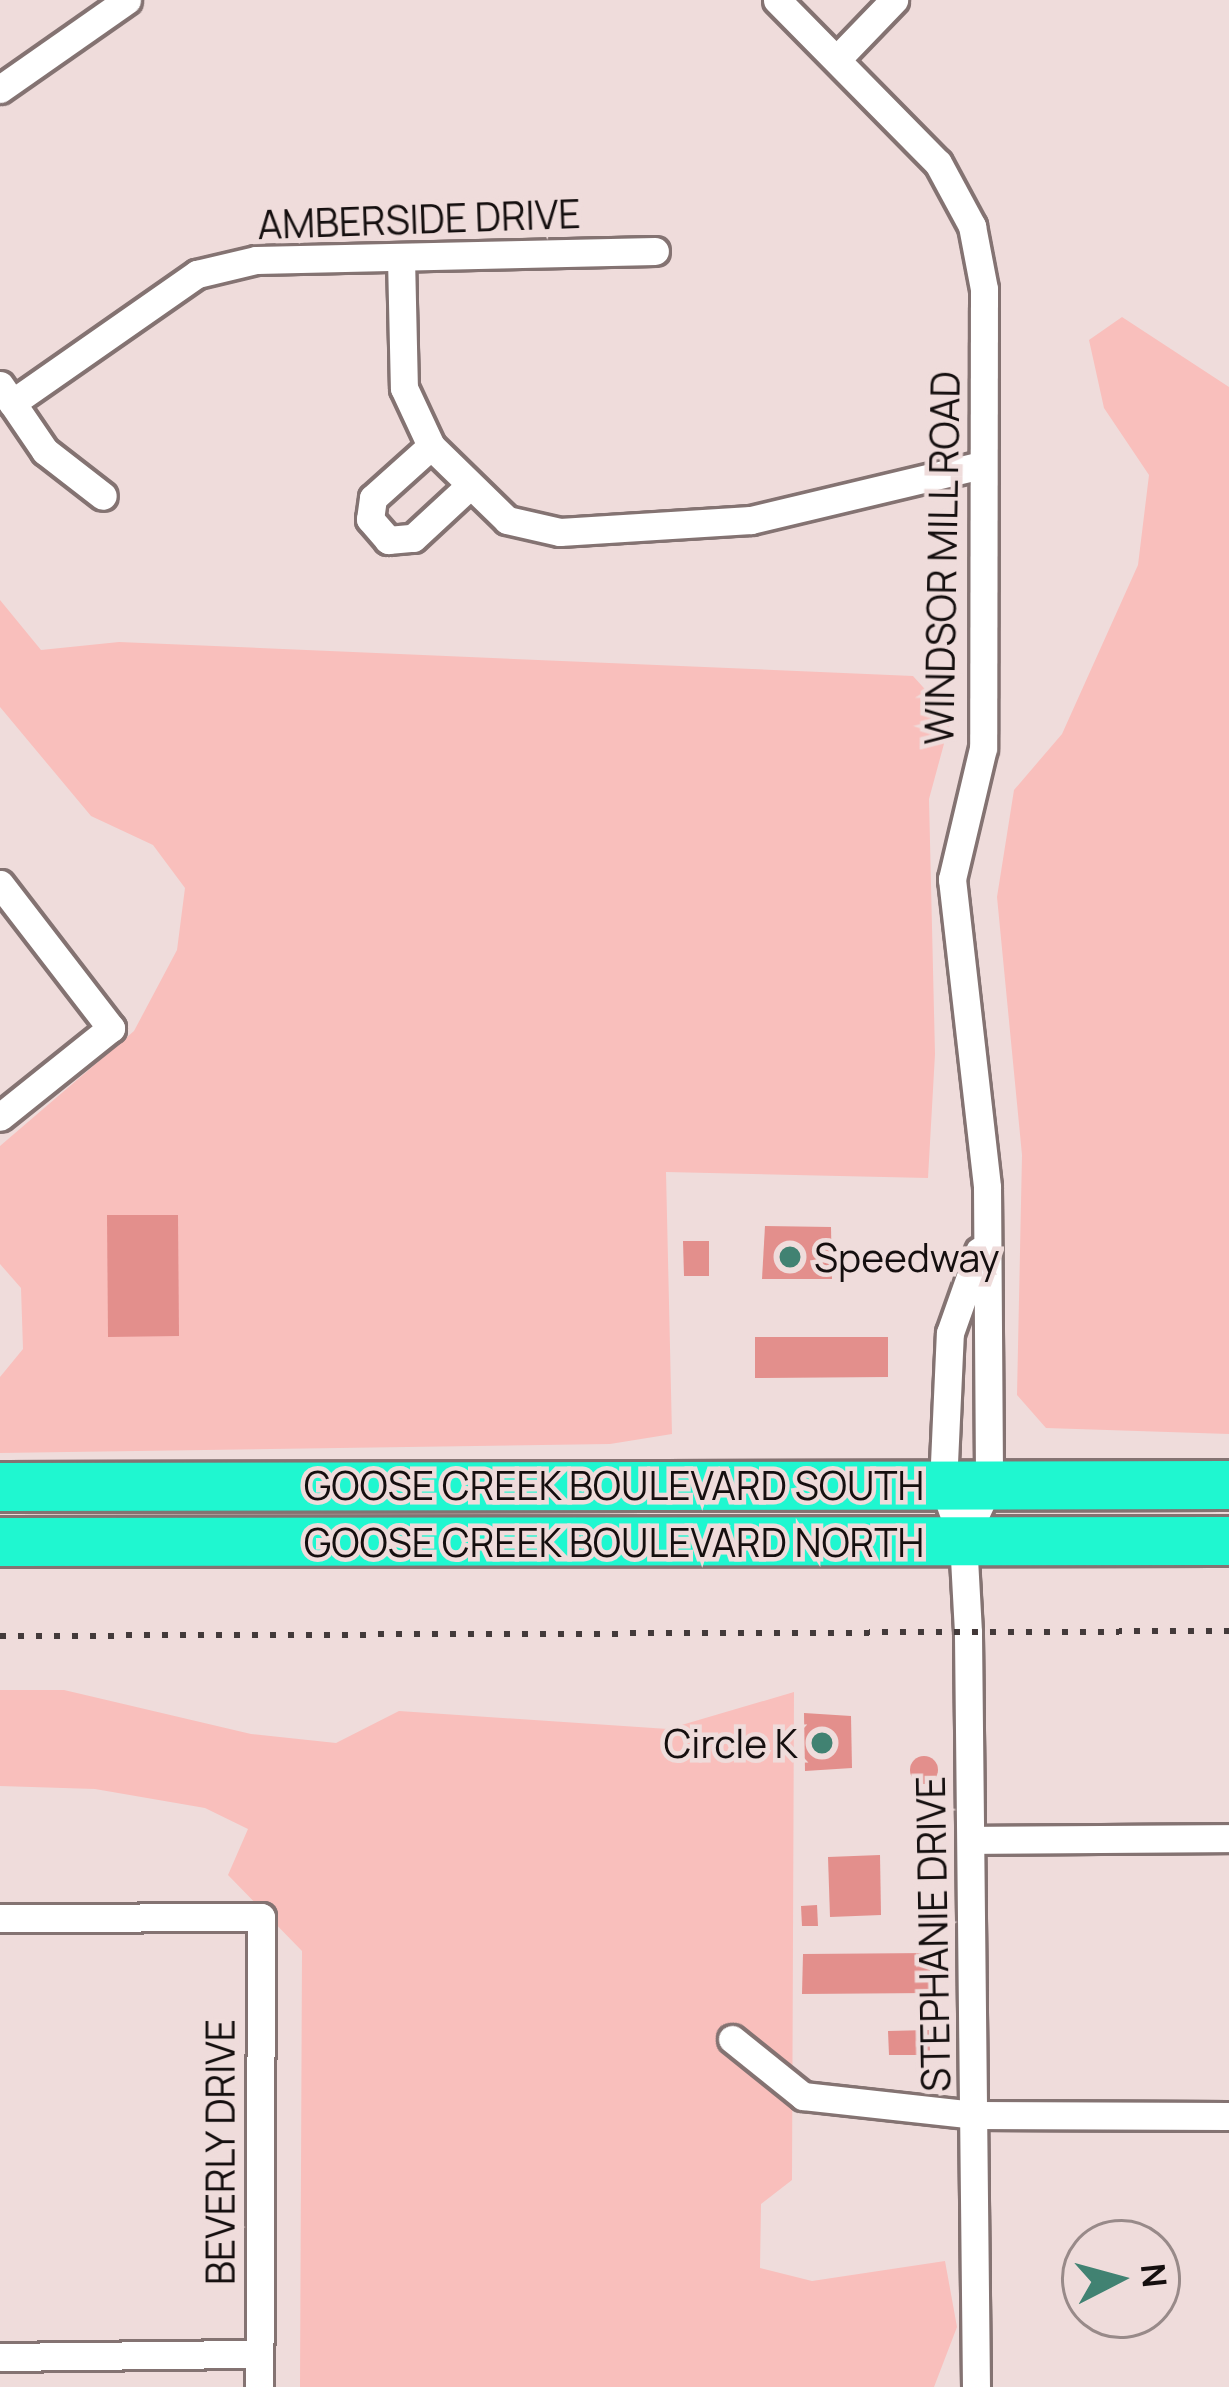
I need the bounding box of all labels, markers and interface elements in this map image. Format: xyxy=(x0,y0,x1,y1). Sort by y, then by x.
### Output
street label: AMBERSIDE DRIVE xyxy=(257,190,581,248)
street label: WINDSOR MILL ROAD xyxy=(915,370,969,746)
place label: Speedway xyxy=(814,1234,1000,1280)
marker: Speedway xyxy=(777,1244,803,1270)
street label: GOOSE CREEK BOULEVARD SOUTH xyxy=(303,1462,925,1508)
street label: GOOSE CREEK BOULEVARD NORTH xyxy=(303,1519,925,1565)
place label: Circle K xyxy=(663,1720,798,1766)
marker: Circle K xyxy=(809,1730,835,1756)
street label: STEPHANIE DRIVE xyxy=(907,1776,959,2092)
street label: BEVERLY DRIVE xyxy=(197,2018,243,2286)
north arrow xyxy=(1061,2219,1181,2339)
text: N xyxy=(1131,2261,1178,2290)

